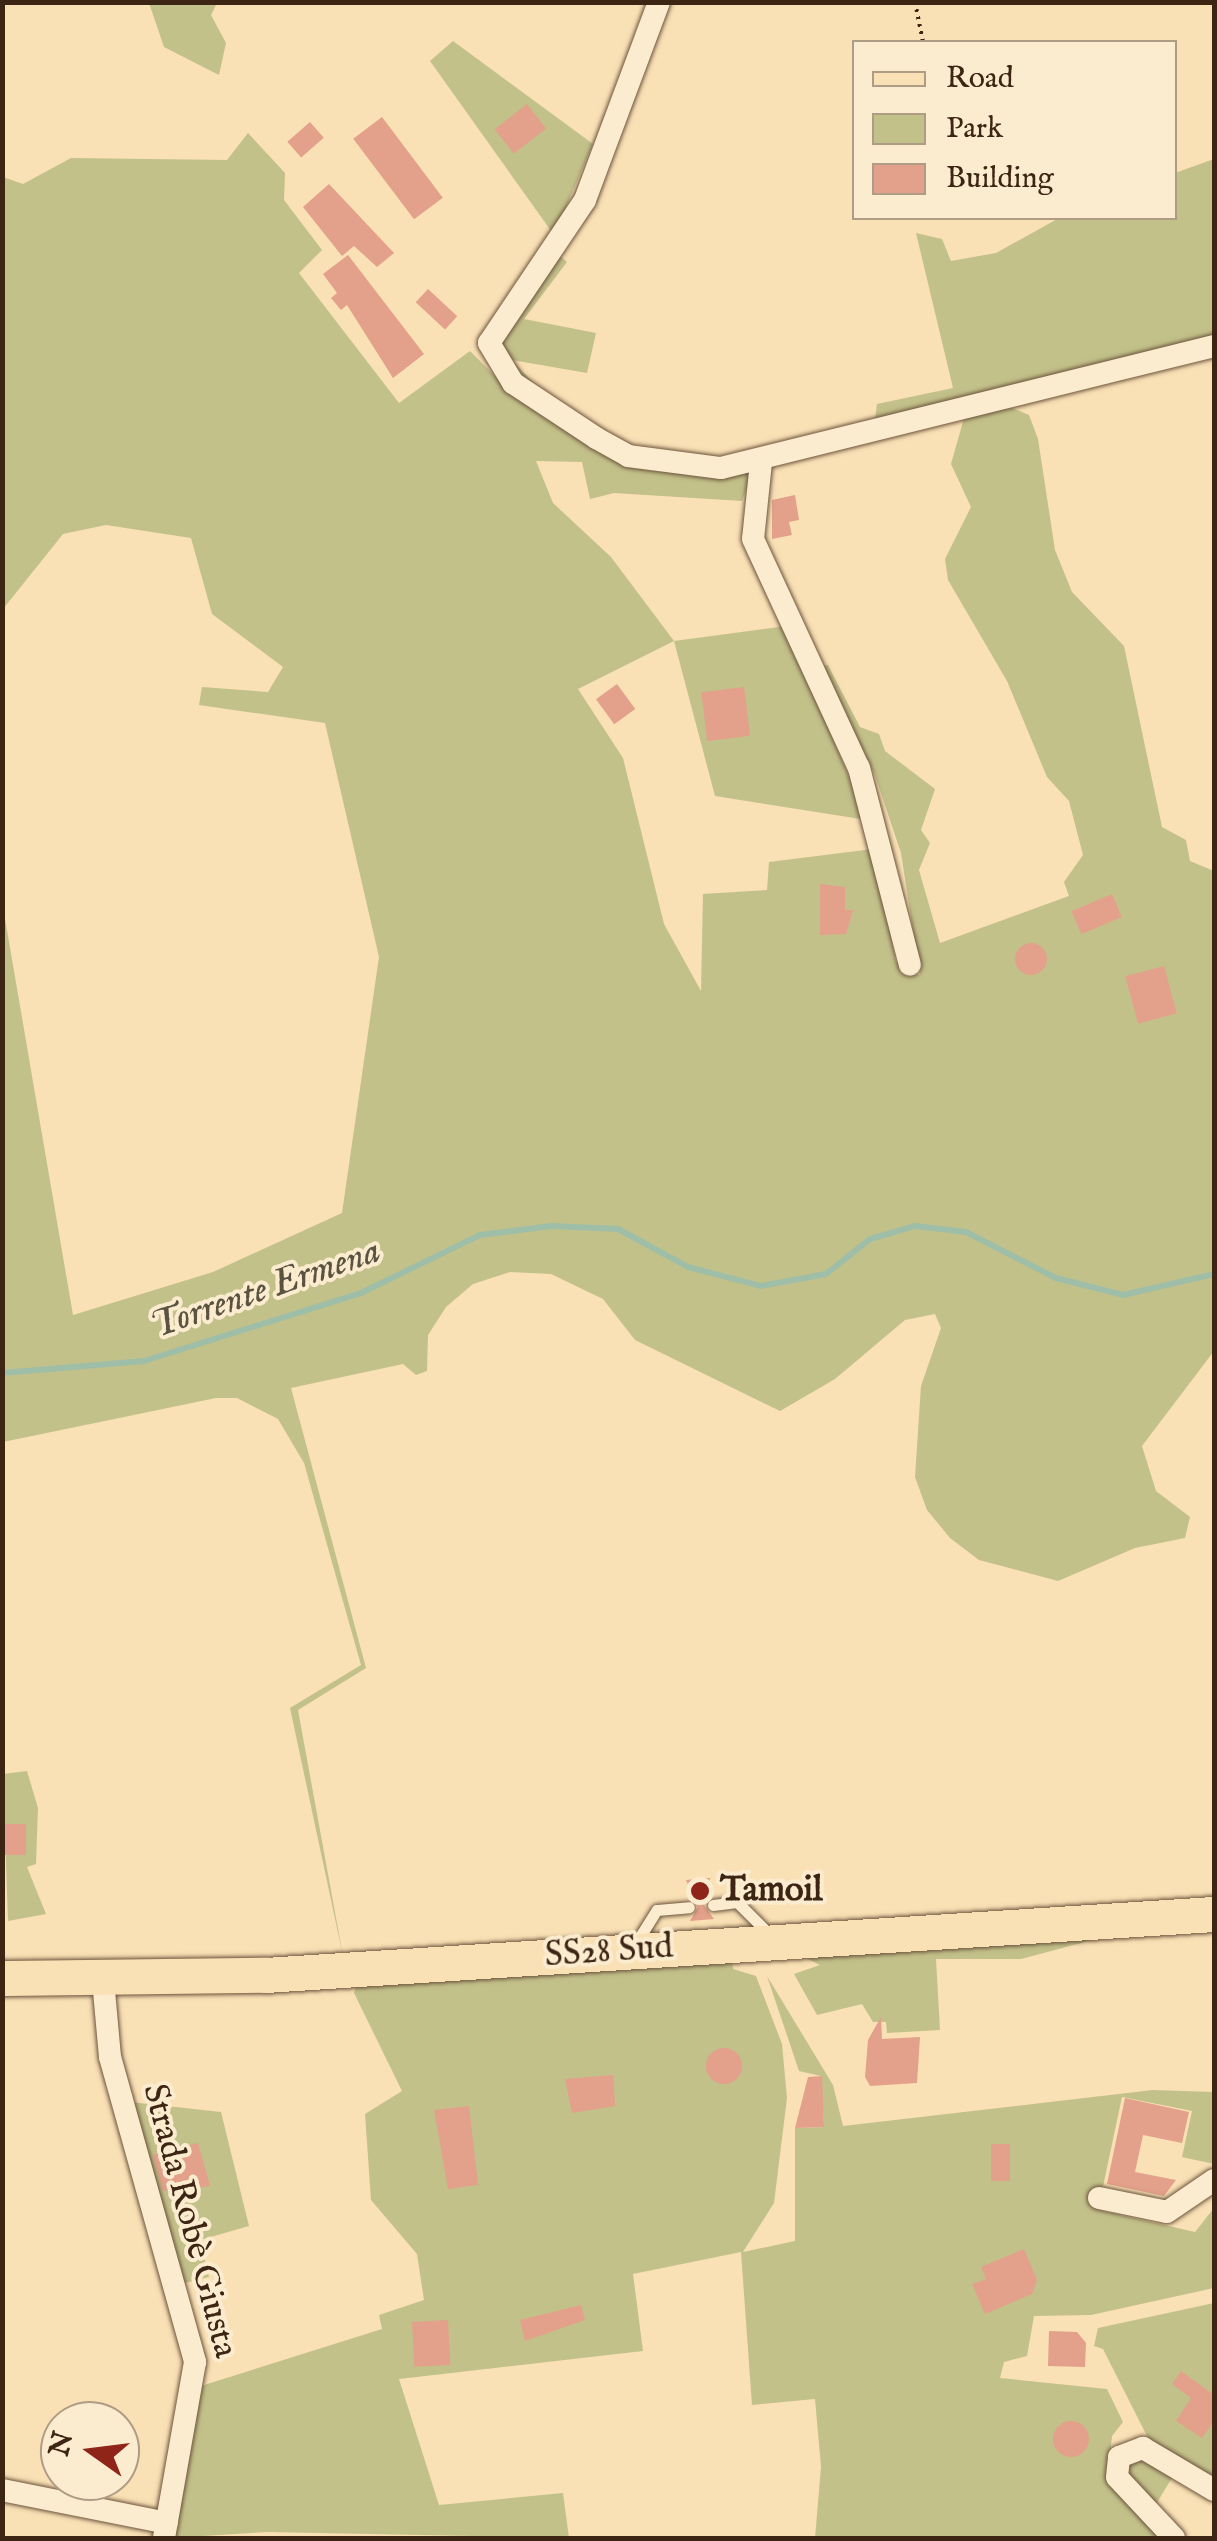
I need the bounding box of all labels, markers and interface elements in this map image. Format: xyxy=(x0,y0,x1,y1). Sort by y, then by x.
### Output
legend xyxy=(852,40,1177,220)
text: Road xyxy=(946,60,1014,98)
text: Park xyxy=(946,110,1003,148)
text: Building xyxy=(946,160,1054,198)
water label: Torrente Ermena xyxy=(145,1229,387,1351)
place label: Tamoil xyxy=(720,1870,823,1912)
marker: Tamoil xyxy=(689,1880,711,1902)
street label: SS28 Sud xyxy=(543,1927,675,1977)
street label: Strada Robè Giusta xyxy=(132,2080,246,2362)
north arrow xyxy=(40,2401,140,2501)
text: N xyxy=(42,2428,82,2460)

